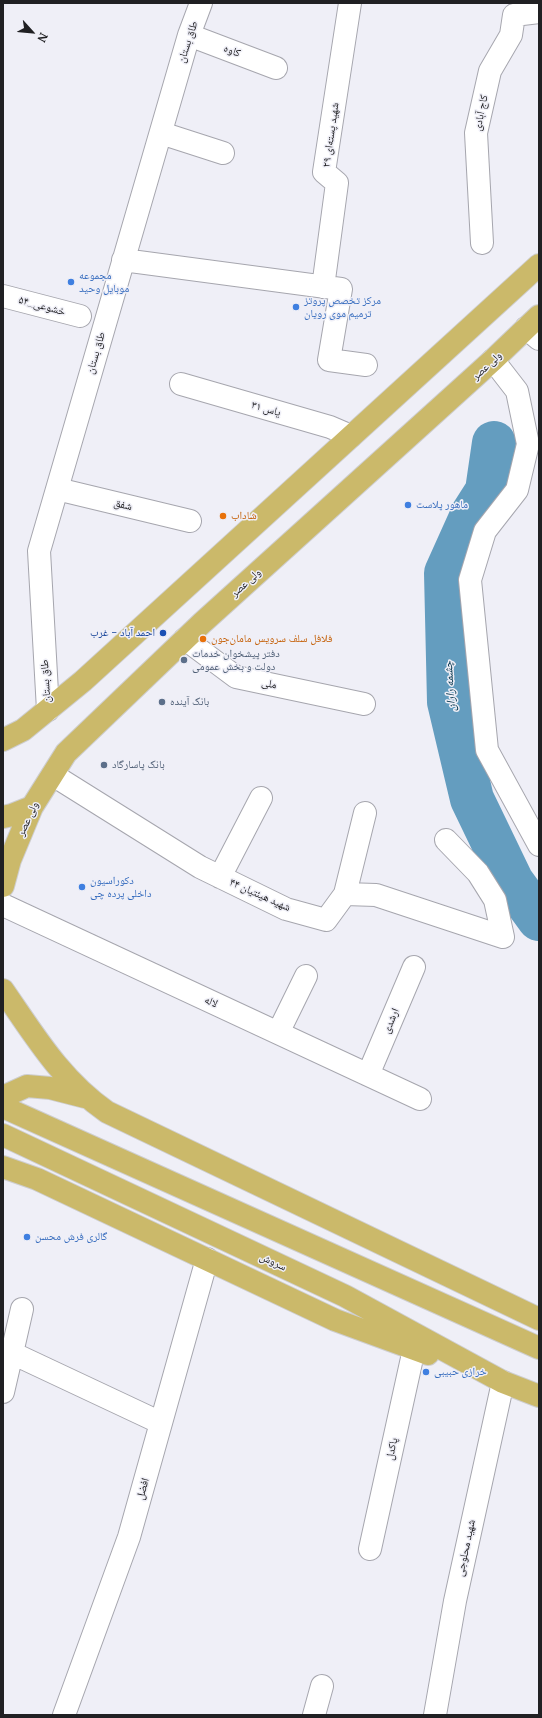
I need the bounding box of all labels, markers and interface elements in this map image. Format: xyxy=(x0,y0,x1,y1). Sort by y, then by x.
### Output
north arrow xyxy=(12,12,52,52)
street label: طاق بستان xyxy=(175,19,201,65)
text: N xyxy=(34,30,51,44)
street label: کاوه xyxy=(222,42,242,60)
street label: کاج آبادی xyxy=(471,94,491,132)
street label: شهید پسته‌ای ۲۹ xyxy=(320,102,342,168)
place label: مجموعه موبایل وحید xyxy=(79,269,129,295)
marker: مجموعه موبایل وحید xyxy=(66,277,76,287)
street label: ۵۴_خشوعی xyxy=(17,293,67,319)
place label: مرکز تخصص پروتز ترمیم موی رویان xyxy=(304,294,381,320)
marker: مرکز تخصص پروتز ترمیم موی رویان xyxy=(291,302,301,312)
street label: طاق بستان xyxy=(84,330,108,376)
street label: ولی عصر xyxy=(469,349,505,383)
street label: یاس ۳۱ xyxy=(250,398,282,420)
street label: شفق xyxy=(112,496,134,514)
place label: ماهور پلاست xyxy=(416,498,468,512)
marker: ماهور پلاست xyxy=(403,500,413,510)
place label: شاداب xyxy=(231,509,257,523)
marker: شاداب xyxy=(218,511,228,521)
street label: ولی عصر xyxy=(228,566,264,600)
place label: احمد آباد - غرب xyxy=(90,626,155,640)
marker: احمد آباد - غرب xyxy=(158,628,168,638)
place label: فلافل سلف سرویس مامان‌جون xyxy=(211,632,333,646)
marker: فلافل سلف سرویس مامان‌جون xyxy=(198,634,208,644)
place label: دفتر پیشخوان خدمات دولت و بخش عمومی xyxy=(192,647,280,673)
marker: دفتر پیشخوان خدمات دولت و بخش عمومی xyxy=(179,655,189,665)
street label: طاق بستان xyxy=(38,659,54,703)
water label: چشمه راران xyxy=(441,660,459,712)
street label: ملی xyxy=(260,676,278,692)
place label: بانک آینده xyxy=(170,695,209,709)
marker: بانک آینده xyxy=(157,697,167,707)
place label: بانک پاسارگاد xyxy=(112,758,165,772)
marker: بانک پاسارگاد xyxy=(99,760,109,770)
street label: ولی عصر xyxy=(14,800,42,838)
place label: دکوراسیون داخلی پرده چی xyxy=(90,874,151,900)
street label: شهید هیئتیان ۴۴ xyxy=(227,876,293,914)
marker: دکوراسیون داخلی پرده چی xyxy=(77,882,87,892)
street label: لاله xyxy=(202,993,220,1011)
street label: ارشدی xyxy=(380,1006,402,1036)
place label: گالری فرش محسن xyxy=(35,1230,107,1244)
marker: گالری فرش محسن xyxy=(22,1232,32,1242)
street label: سروش xyxy=(258,1250,288,1274)
place label: خرازی حبیبی xyxy=(434,1365,487,1379)
marker: خرازی حبیبی xyxy=(421,1367,431,1377)
street label: پاکدل xyxy=(383,1436,401,1462)
street label: افضل xyxy=(134,1476,152,1502)
street label: شهید محلوجی xyxy=(454,1518,478,1578)

